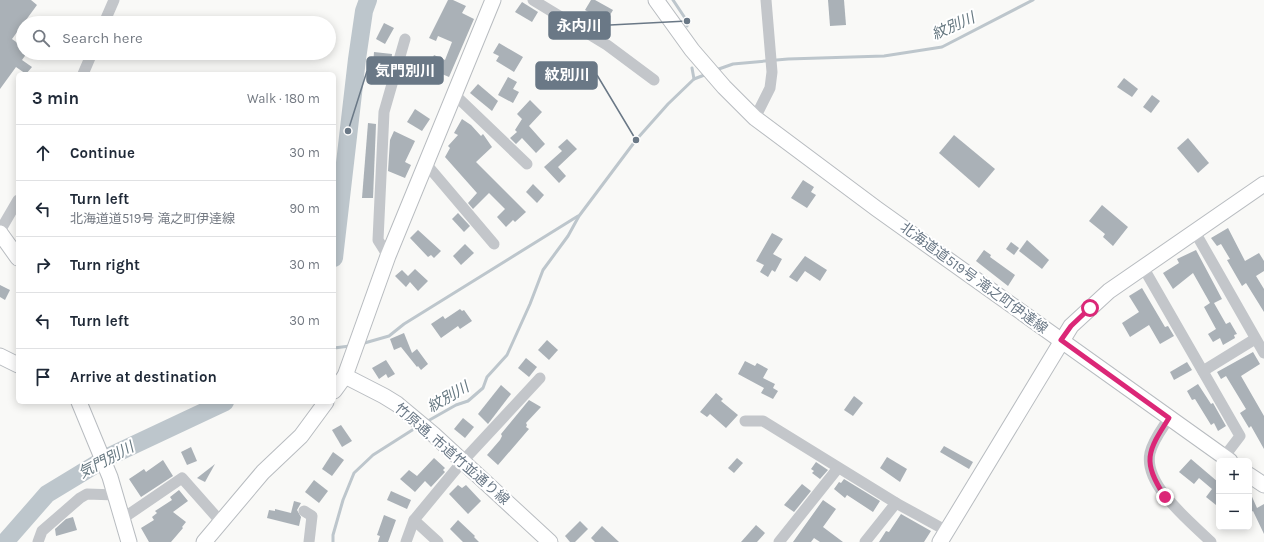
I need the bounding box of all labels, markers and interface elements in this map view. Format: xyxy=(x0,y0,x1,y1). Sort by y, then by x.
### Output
water label: 紋別川 xyxy=(929,8,979,43)
callout: 永内川 xyxy=(549,12,610,39)
search box xyxy=(16,16,336,60)
text: 永内川 xyxy=(556,17,602,35)
icon: search xyxy=(30,27,52,49)
text: Search here xyxy=(62,29,143,47)
callout: 気門別川 xyxy=(367,57,443,84)
text: 気門別川 xyxy=(375,62,435,80)
callout: 紋別川 xyxy=(536,62,597,89)
text: 紋別川 xyxy=(544,66,590,84)
text: 3 min xyxy=(32,88,79,108)
text: Walk · 180 m xyxy=(247,91,320,106)
icon: ahead xyxy=(32,142,54,164)
text: Continue xyxy=(70,144,135,162)
text: 30 m xyxy=(289,145,320,160)
text: Turn left xyxy=(70,190,129,208)
icon: left xyxy=(32,198,54,220)
text: 90 m xyxy=(289,201,320,216)
text: 北海道道519号 滝之町伊達線 xyxy=(70,211,235,226)
street label: 北海道道519号 滝之町伊達線 xyxy=(897,219,1051,337)
icon: right xyxy=(32,254,54,276)
text: Turn right xyxy=(70,256,140,274)
text: 30 m xyxy=(289,257,320,272)
route start xyxy=(1081,299,1099,317)
icon: left xyxy=(32,310,54,332)
text: Turn left xyxy=(70,312,129,330)
text: 30 m xyxy=(289,313,320,328)
icon: arrive xyxy=(32,366,54,388)
text: Arrive at destination xyxy=(70,368,217,386)
water label: 紋別川 xyxy=(424,377,474,416)
street label: 竹原通, 市道竹並通り線 xyxy=(391,400,513,508)
water label: 気門別川 xyxy=(75,437,138,482)
map controls xyxy=(1216,458,1252,530)
button: + xyxy=(1216,458,1252,494)
route end xyxy=(1156,488,1174,506)
button: − xyxy=(1216,494,1252,530)

